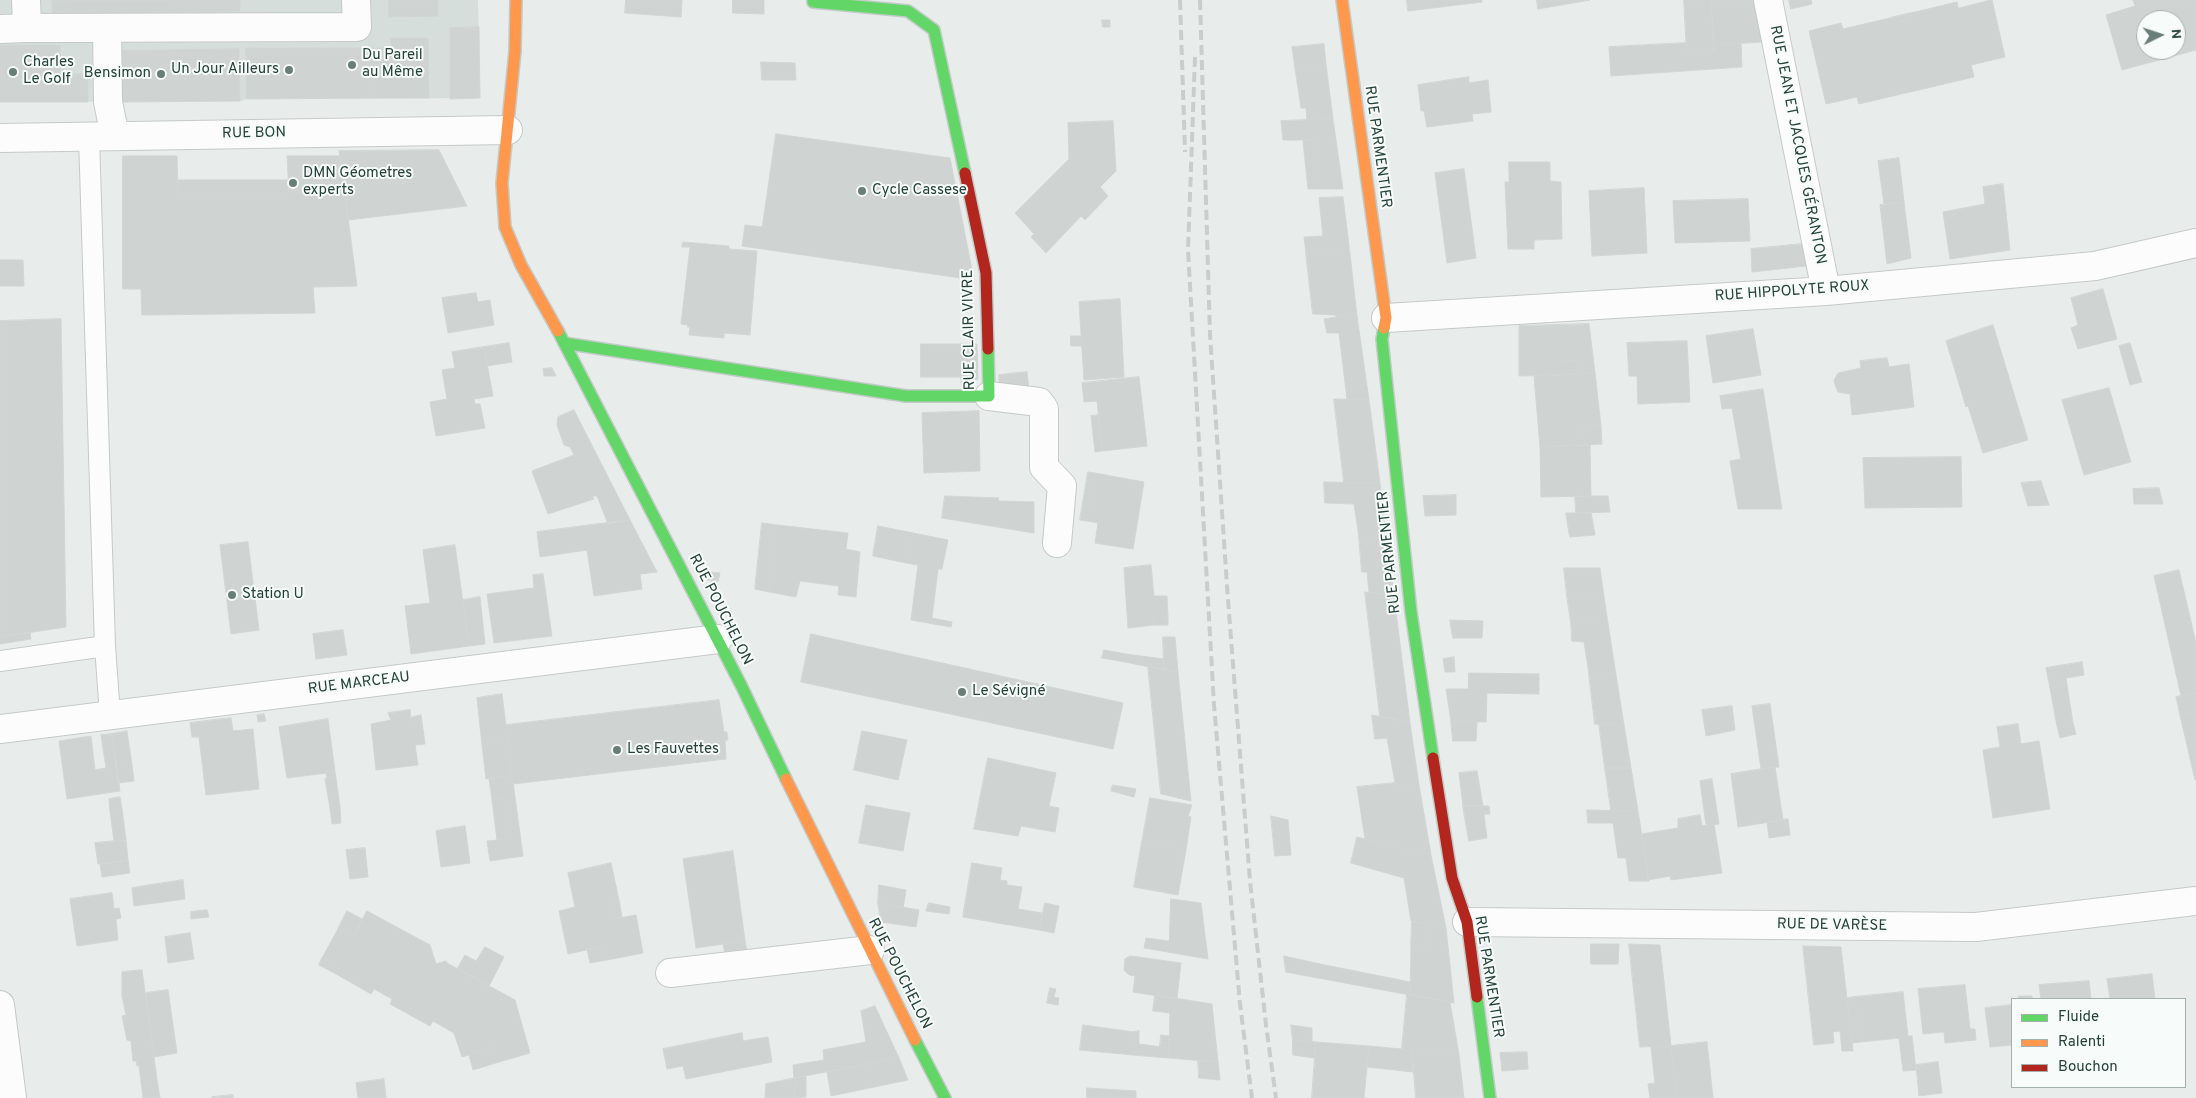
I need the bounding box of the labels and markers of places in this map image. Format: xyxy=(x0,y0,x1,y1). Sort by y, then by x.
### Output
place label: Du Pareil au Même xyxy=(362,47,423,82)
place label: Charles Le Golf xyxy=(23,54,74,89)
marker: Du Pareil au Même xyxy=(346,59,358,71)
place label: Un Jour Ailleurs xyxy=(171,61,279,79)
marker: Un Jour Ailleurs xyxy=(283,64,295,76)
place label: Bensimon xyxy=(84,65,151,83)
marker: Charles Le Golf xyxy=(7,66,19,78)
marker: Bensimon xyxy=(155,68,167,80)
place label: DMN Géometres experts xyxy=(303,165,412,200)
marker: DMN Géometres experts xyxy=(287,177,299,189)
place label: Cycle Cassese xyxy=(872,182,967,200)
marker: Cycle Cassese xyxy=(856,185,868,197)
place label: Station U xyxy=(242,586,304,604)
marker: Station U xyxy=(226,589,238,601)
place label: Le Sévigné xyxy=(972,683,1046,701)
marker: Le Sévigné xyxy=(956,686,968,698)
place label: Les Fauvettes xyxy=(627,741,719,759)
marker: Les Fauvettes xyxy=(611,744,623,756)

